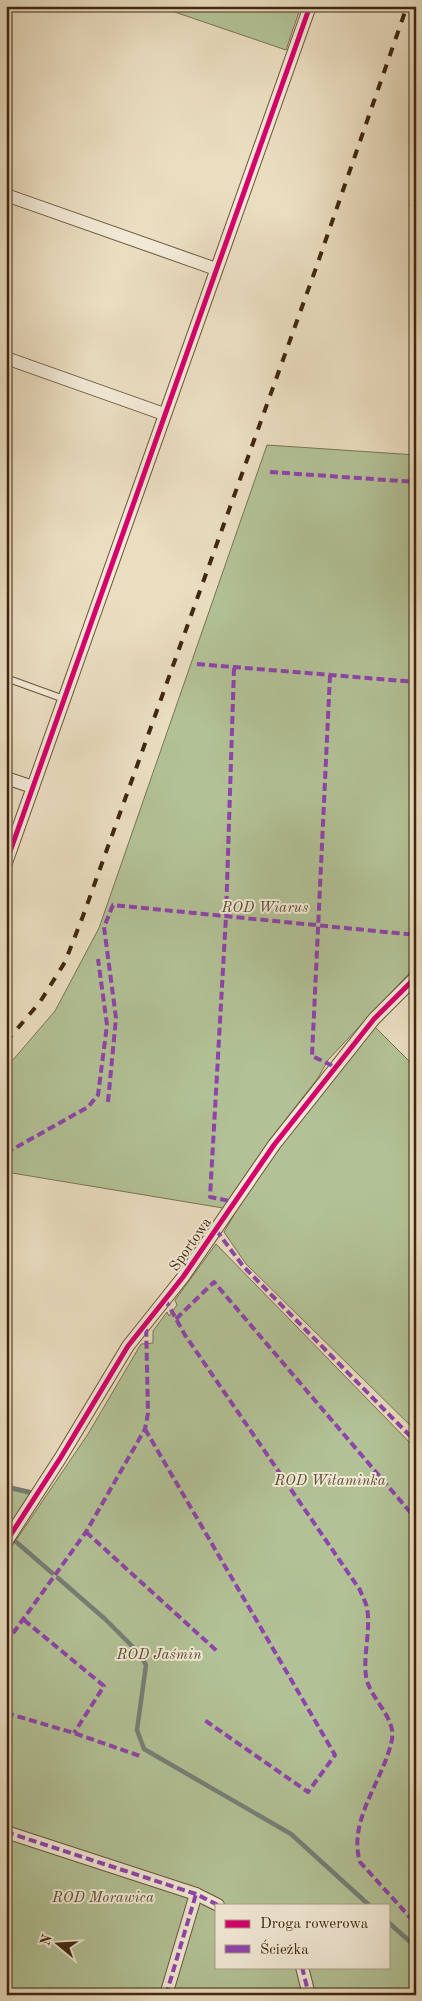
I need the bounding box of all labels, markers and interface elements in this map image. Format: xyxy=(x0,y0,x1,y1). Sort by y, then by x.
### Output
park label: ROD Wiarus xyxy=(221,901,308,916)
street label: Sportowa xyxy=(167,1215,215,1274)
park label: ROD Witaminka xyxy=(273,1474,386,1489)
park label: ROD Jaśmin xyxy=(115,1648,202,1663)
park label: ROD Morawica xyxy=(51,1891,154,1906)
legend xyxy=(215,1904,390,1968)
text: Droga rowerowa xyxy=(260,1917,369,1932)
north arrow xyxy=(32,1918,82,1968)
text: N xyxy=(38,1933,55,1948)
text: Ścieżka xyxy=(260,1939,309,1958)

